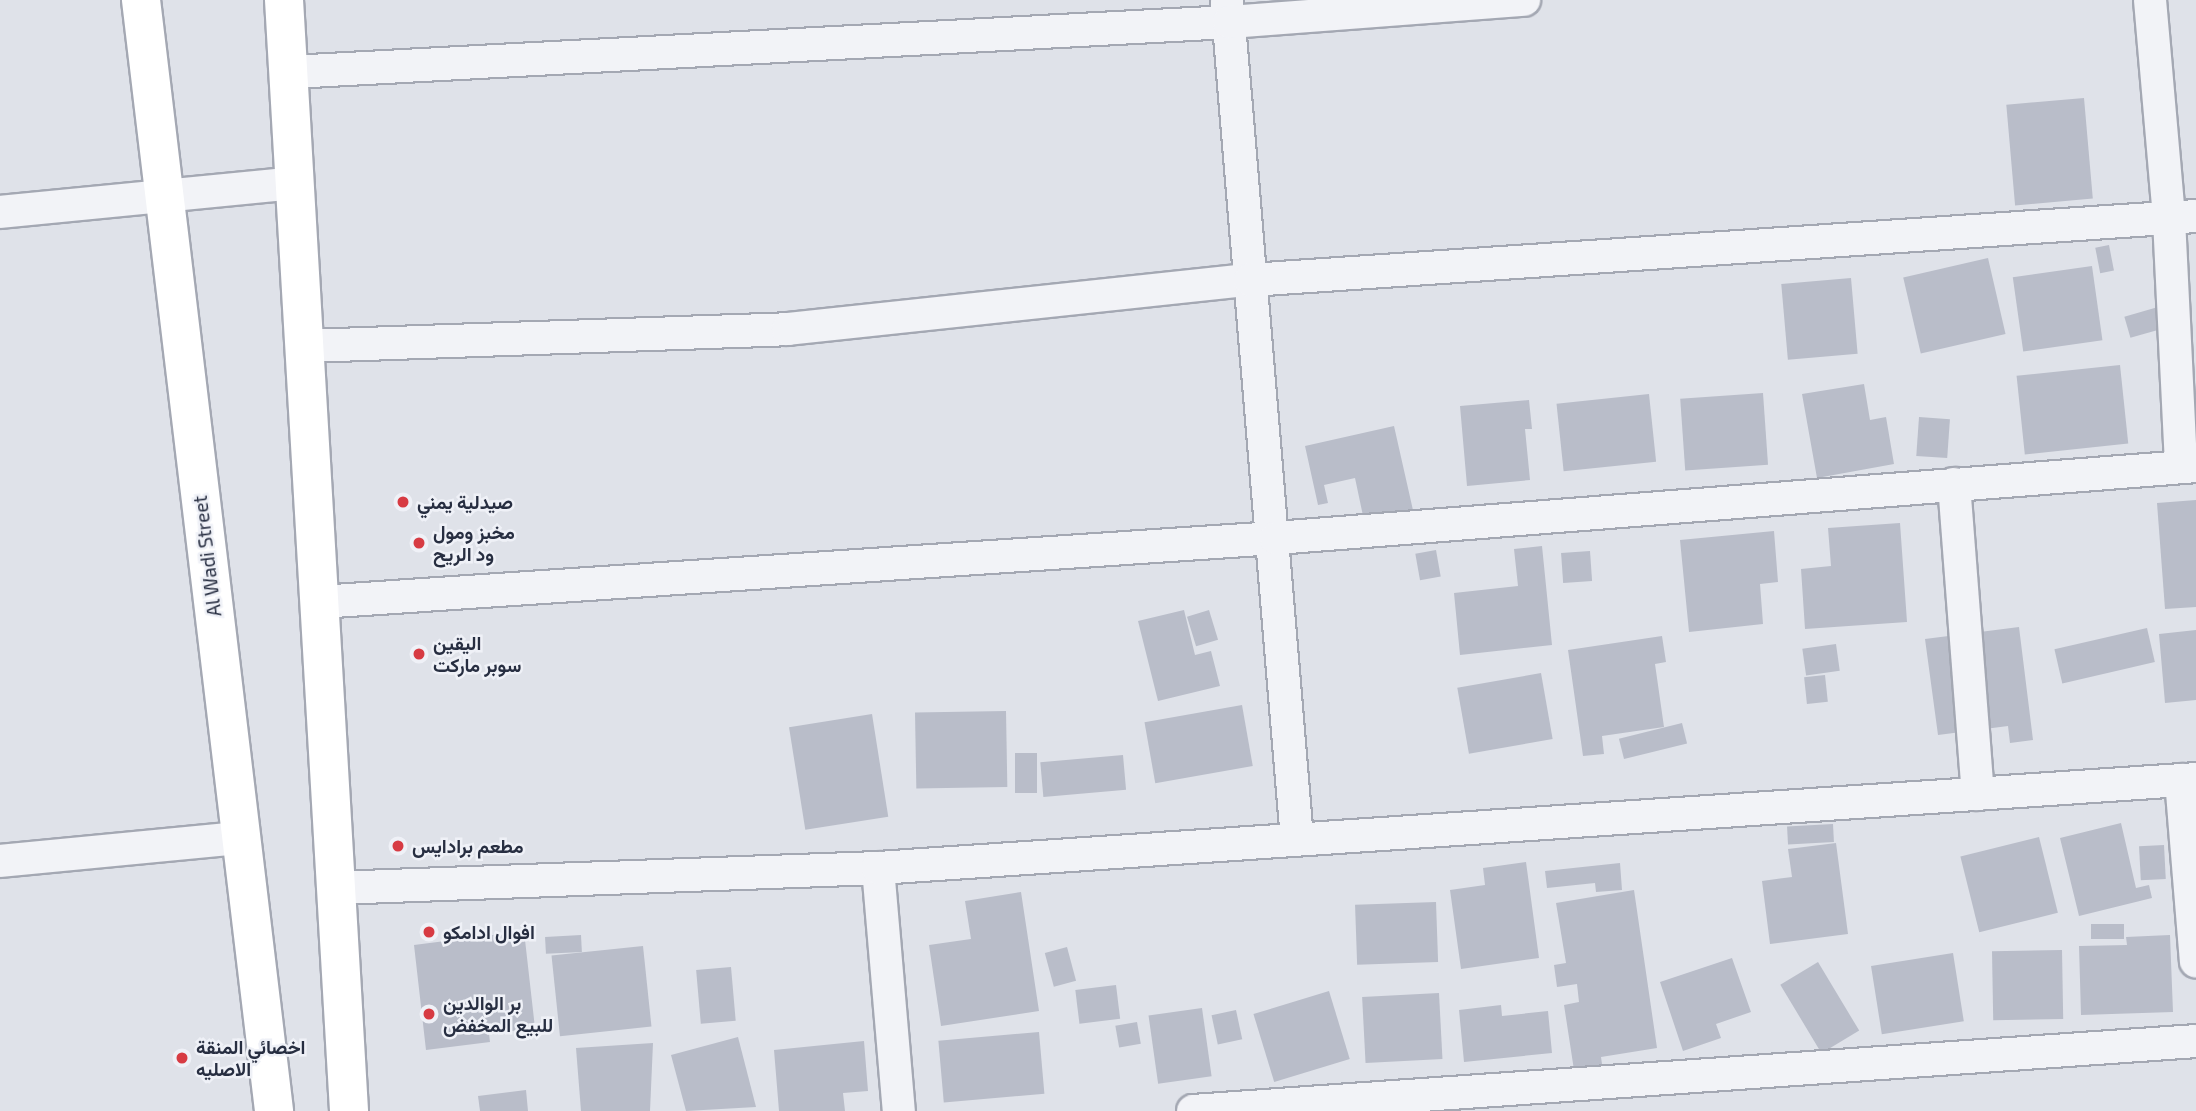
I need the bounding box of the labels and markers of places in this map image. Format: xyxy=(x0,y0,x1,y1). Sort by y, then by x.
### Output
place label: صيدلية يمني xyxy=(417,491,513,513)
marker: صيدلية يمني xyxy=(395,494,411,510)
place label: مخبز ومول ود الريح xyxy=(433,521,515,565)
marker: مخبز ومول ود الريح xyxy=(411,535,427,551)
place label: اليقين سوبر ماركت xyxy=(433,632,521,676)
marker: اليقين سوبر ماركت xyxy=(411,646,427,662)
place label: مطعم برادايس xyxy=(412,835,523,857)
marker: مطعم برادايس xyxy=(390,838,406,854)
place label: افوال ادامكو xyxy=(443,921,535,943)
marker: افوال ادامكو xyxy=(421,924,437,940)
place label: بر الوالدين للبيع المخفض xyxy=(443,992,553,1036)
marker: بر الوالدين للبيع المخفض xyxy=(421,1006,437,1022)
place label: اخصائي المنقة الاصليه xyxy=(196,1036,306,1080)
marker: اخصائي المنقة الاصليه xyxy=(174,1050,190,1066)

